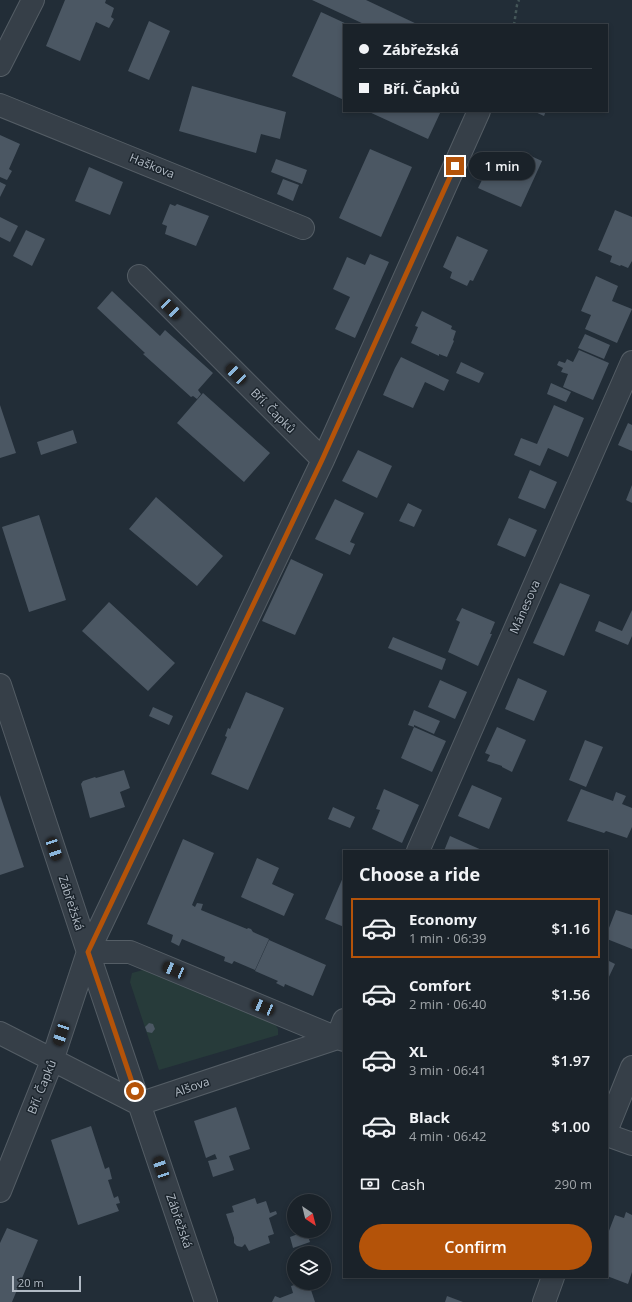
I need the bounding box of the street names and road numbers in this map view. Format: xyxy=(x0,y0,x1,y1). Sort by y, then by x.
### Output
street label: Haškova xyxy=(127,149,177,182)
street label: Bří. Čapků xyxy=(247,384,300,437)
street label: Mánesova xyxy=(505,577,544,636)
street label: Zábřežská xyxy=(55,873,88,933)
street label: Bří. Čapků xyxy=(23,1057,60,1117)
street label: Alšova xyxy=(172,1073,212,1100)
street label: Zábřežská xyxy=(162,1191,197,1250)

